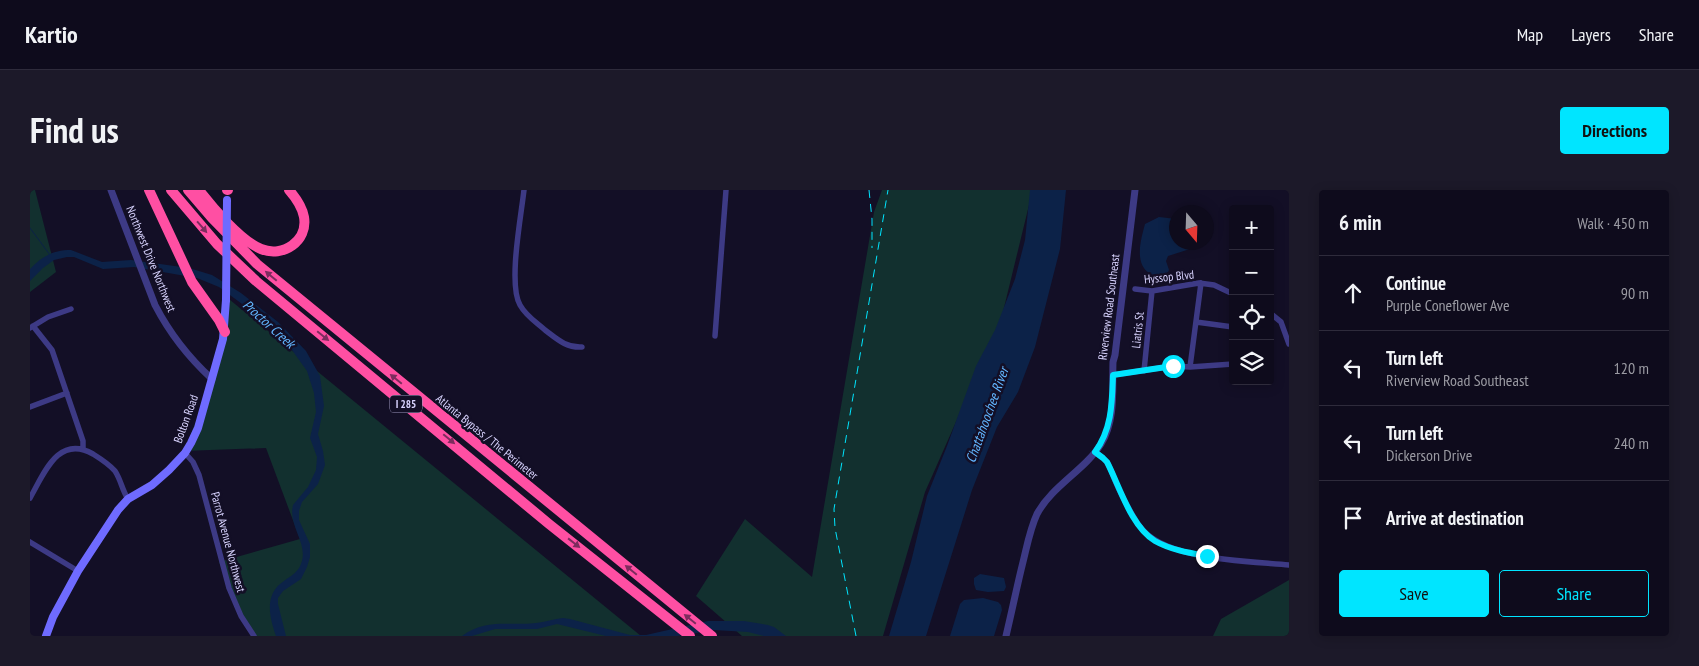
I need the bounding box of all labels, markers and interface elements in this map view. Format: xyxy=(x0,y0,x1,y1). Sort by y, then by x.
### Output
text: Kartio xyxy=(25,19,78,50)
text: Map xyxy=(1517,23,1543,46)
text: Layers xyxy=(1571,23,1611,46)
text: Share xyxy=(1639,23,1674,46)
text: Find us xyxy=(30,107,119,153)
button: Directions xyxy=(1560,107,1669,154)
street label: Northwest Drive Northwest xyxy=(123,204,180,315)
north arrow xyxy=(1169,205,1214,250)
map controls xyxy=(1229,205,1274,385)
button: + xyxy=(1229,205,1274,250)
text: 6 min xyxy=(1339,209,1381,236)
text: Walk · 450 m xyxy=(1577,213,1649,233)
one-way arrow xyxy=(197,221,208,234)
button: − xyxy=(1229,250,1274,295)
street label: Riverview Road Southeast xyxy=(1095,252,1123,361)
street label: Hyssop Blvd xyxy=(1143,266,1195,287)
one-way arrow xyxy=(264,270,277,281)
text: Continue xyxy=(1386,271,1446,295)
icon: ahead xyxy=(1339,279,1367,307)
text: 90 m xyxy=(1621,283,1649,303)
button: locate xyxy=(1229,295,1274,340)
text: Purple Coneflower Ave xyxy=(1386,295,1510,315)
water label: Proctor Creek xyxy=(239,296,300,353)
street label: Liatris St xyxy=(1128,310,1147,349)
one-way arrow xyxy=(316,330,329,341)
button: layers xyxy=(1229,340,1274,385)
text: Turn left xyxy=(1386,346,1443,370)
icon: left xyxy=(1339,354,1367,382)
route start xyxy=(1162,355,1185,378)
text: 120 m xyxy=(1614,358,1649,378)
water label: Chattahoochee River xyxy=(961,363,1013,465)
text: Riverview Road Southeast xyxy=(1386,370,1529,390)
one-way arrow xyxy=(390,374,403,385)
street label: Atlanta Bypass / The Perimeter xyxy=(433,391,542,483)
street label: Bolton Road xyxy=(170,393,201,445)
road number: I 285 xyxy=(390,395,422,412)
text: Turn left xyxy=(1386,421,1443,445)
icon: left xyxy=(1339,429,1367,457)
text: 240 m xyxy=(1614,433,1649,453)
one-way arrow xyxy=(442,434,455,445)
text: Dickerson Drive xyxy=(1386,445,1472,465)
street label: Parrot Avenue Northwest xyxy=(208,490,249,594)
icon: arrive xyxy=(1339,504,1367,532)
text: Arrive at destination xyxy=(1386,506,1524,530)
one-way arrow xyxy=(567,537,580,548)
route end xyxy=(1196,545,1219,568)
one-way arrow xyxy=(624,565,637,576)
button: Save xyxy=(1339,570,1489,617)
button: Share xyxy=(1499,570,1649,617)
one-way arrow xyxy=(684,613,697,624)

